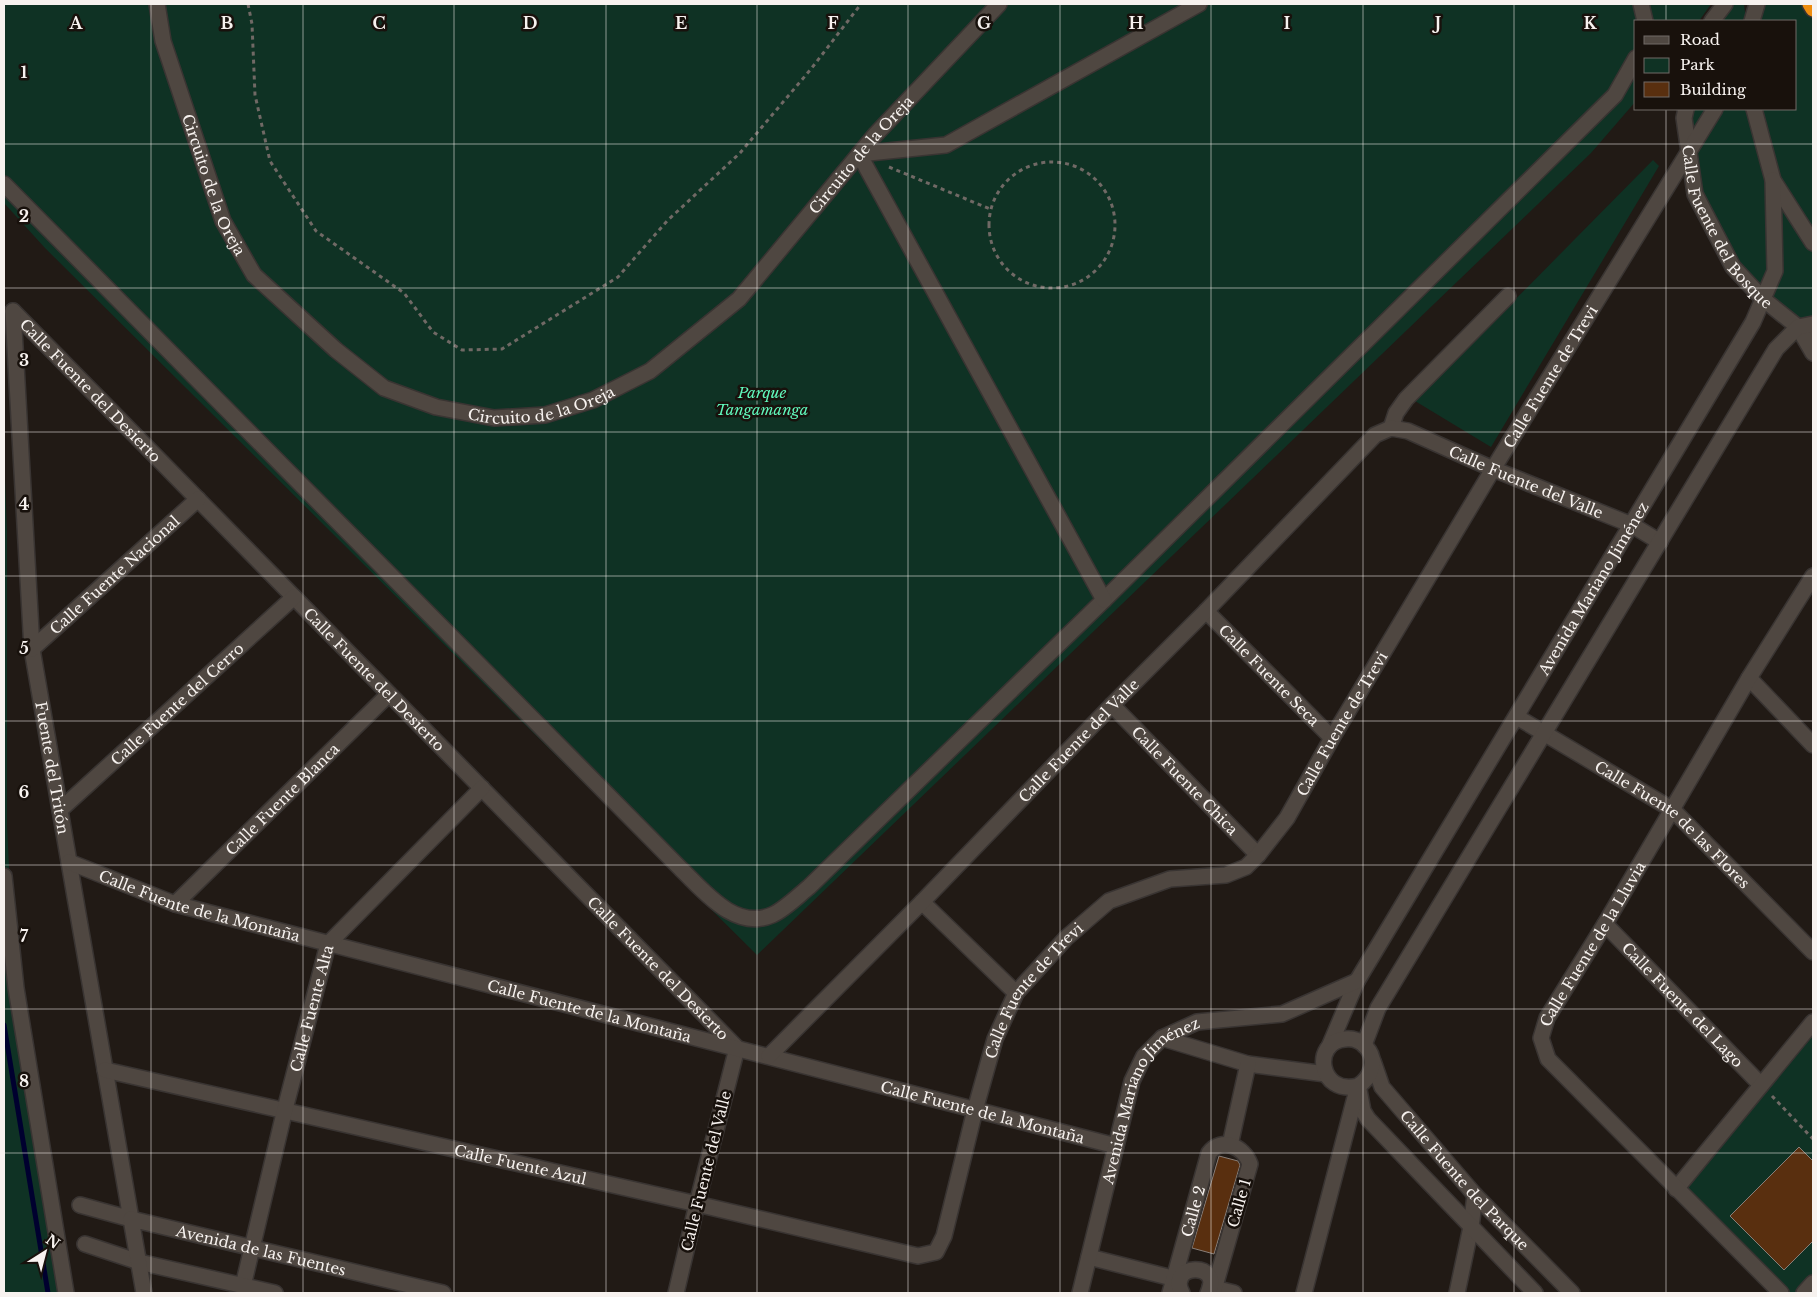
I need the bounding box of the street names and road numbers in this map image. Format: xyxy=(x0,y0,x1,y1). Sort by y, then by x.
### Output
street label: Circuito de la Oreja xyxy=(804,91,917,217)
street label: Circuito de la Oreja xyxy=(178,111,250,259)
street label: Calle Fuente del Bosque xyxy=(1678,143,1776,312)
street label: Calle Fuente de Trevi xyxy=(1499,302,1601,451)
street label: Calle Fuente del Desierto xyxy=(16,314,166,466)
street label: Circuito de la Oreja xyxy=(466,381,618,428)
street label: Calle Fuente del Valle xyxy=(1446,441,1606,522)
street label: Avenida Mariano Jiménez xyxy=(1533,498,1652,679)
street label: Calle Fuente Nacional xyxy=(45,511,183,638)
street label: Calle Fuente del Desierto xyxy=(300,603,449,755)
street label: Calle Fuente Seca xyxy=(1215,620,1324,730)
street label: Calle Fuente del Cerro xyxy=(106,638,247,769)
street label: Calle Fuente de Trevi xyxy=(1292,648,1391,799)
street label: Calle Fuente del Valle xyxy=(1014,674,1143,806)
street label: Fuente del Tritón xyxy=(32,700,73,835)
street label: Calle Fuente Chica xyxy=(1128,722,1243,839)
street label: Calle Fuente Blanca xyxy=(221,738,344,859)
street label: Calle Fuente de las Flores xyxy=(1591,756,1754,892)
street label: Calle Fuente de la Lluvia xyxy=(1536,857,1649,1028)
street label: Calle Fuente de la Montaña xyxy=(96,865,303,945)
street label: Calle Fuente del Desierto xyxy=(584,892,733,1044)
street label: Calle Fuente de Trevi xyxy=(980,918,1087,1061)
street label: Calle Fuente del Lago xyxy=(1618,938,1748,1071)
street label: Calle Fuente Alta xyxy=(286,942,337,1074)
street label: Calle Fuente de la Montaña xyxy=(485,975,694,1046)
street label: Avenida Mariano Jiménez xyxy=(1097,1013,1202,1187)
street label: Calle Fuente de la Montaña xyxy=(879,1076,1087,1147)
street label: Calle Fuente del Valle xyxy=(677,1089,735,1253)
street label: Calle Fuente del Parque xyxy=(1396,1106,1533,1254)
street label: Calle Fuente Azul xyxy=(453,1140,589,1188)
street label: Calle 1 xyxy=(1223,1177,1255,1229)
street label: Calle 2 xyxy=(1177,1183,1209,1239)
street label: Avenida de las Fuentes xyxy=(174,1220,348,1279)

